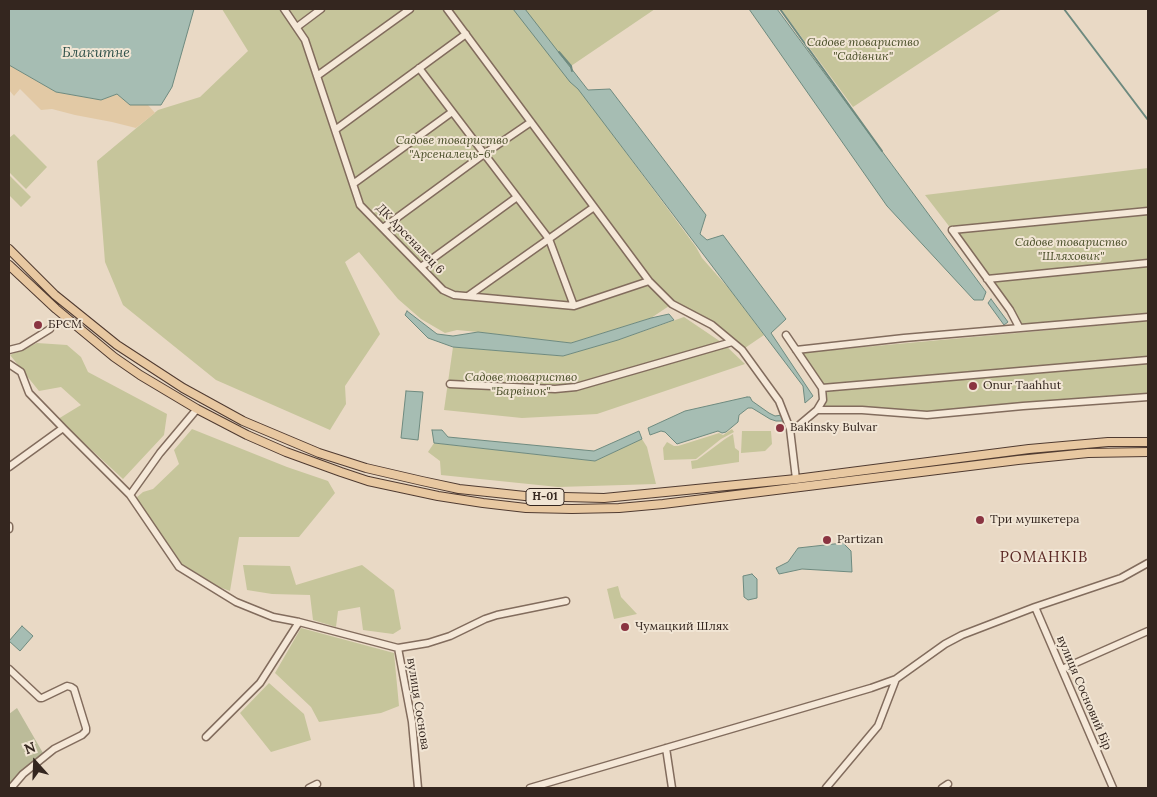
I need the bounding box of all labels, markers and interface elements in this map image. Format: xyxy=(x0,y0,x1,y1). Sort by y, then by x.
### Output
park label: Садове товариство "Садівник" xyxy=(807,36,919,64)
water label: Блакитне xyxy=(62,45,130,61)
park label: Садове товариство "Арсеналець-6" xyxy=(396,134,508,162)
street label: ДК Арсеналец 6 xyxy=(373,201,447,277)
park label: Садове товариство "Шляховик" xyxy=(1015,236,1127,264)
place label: БРСМ xyxy=(48,318,82,332)
marker: БРСМ xyxy=(32,319,44,331)
park label: Садове товариство "Барвінок" xyxy=(465,371,577,399)
place label: Onur Taahhut xyxy=(983,379,1061,393)
marker: Onur Taahhut xyxy=(967,380,979,392)
place label: Bakinsky Bulvar xyxy=(790,421,877,435)
marker: Bakinsky Bulvar xyxy=(774,422,786,434)
road number: Н-01 xyxy=(526,488,564,506)
place label: Три мушкетера xyxy=(990,513,1079,527)
marker: Три мушкетера xyxy=(974,514,986,526)
place label: Partizan xyxy=(837,533,883,547)
marker: Partizan xyxy=(821,534,833,546)
district label: РОМАНКІВ xyxy=(999,549,1089,567)
place label: Чумацкий Шлях xyxy=(635,620,729,634)
marker: Чумацкий Шлях xyxy=(619,621,631,633)
street label: вулиця Сосновий Бір xyxy=(1053,634,1115,752)
street label: вулиця Соснова xyxy=(404,657,432,751)
north arrow xyxy=(10,737,60,787)
text: N xyxy=(22,738,38,758)

